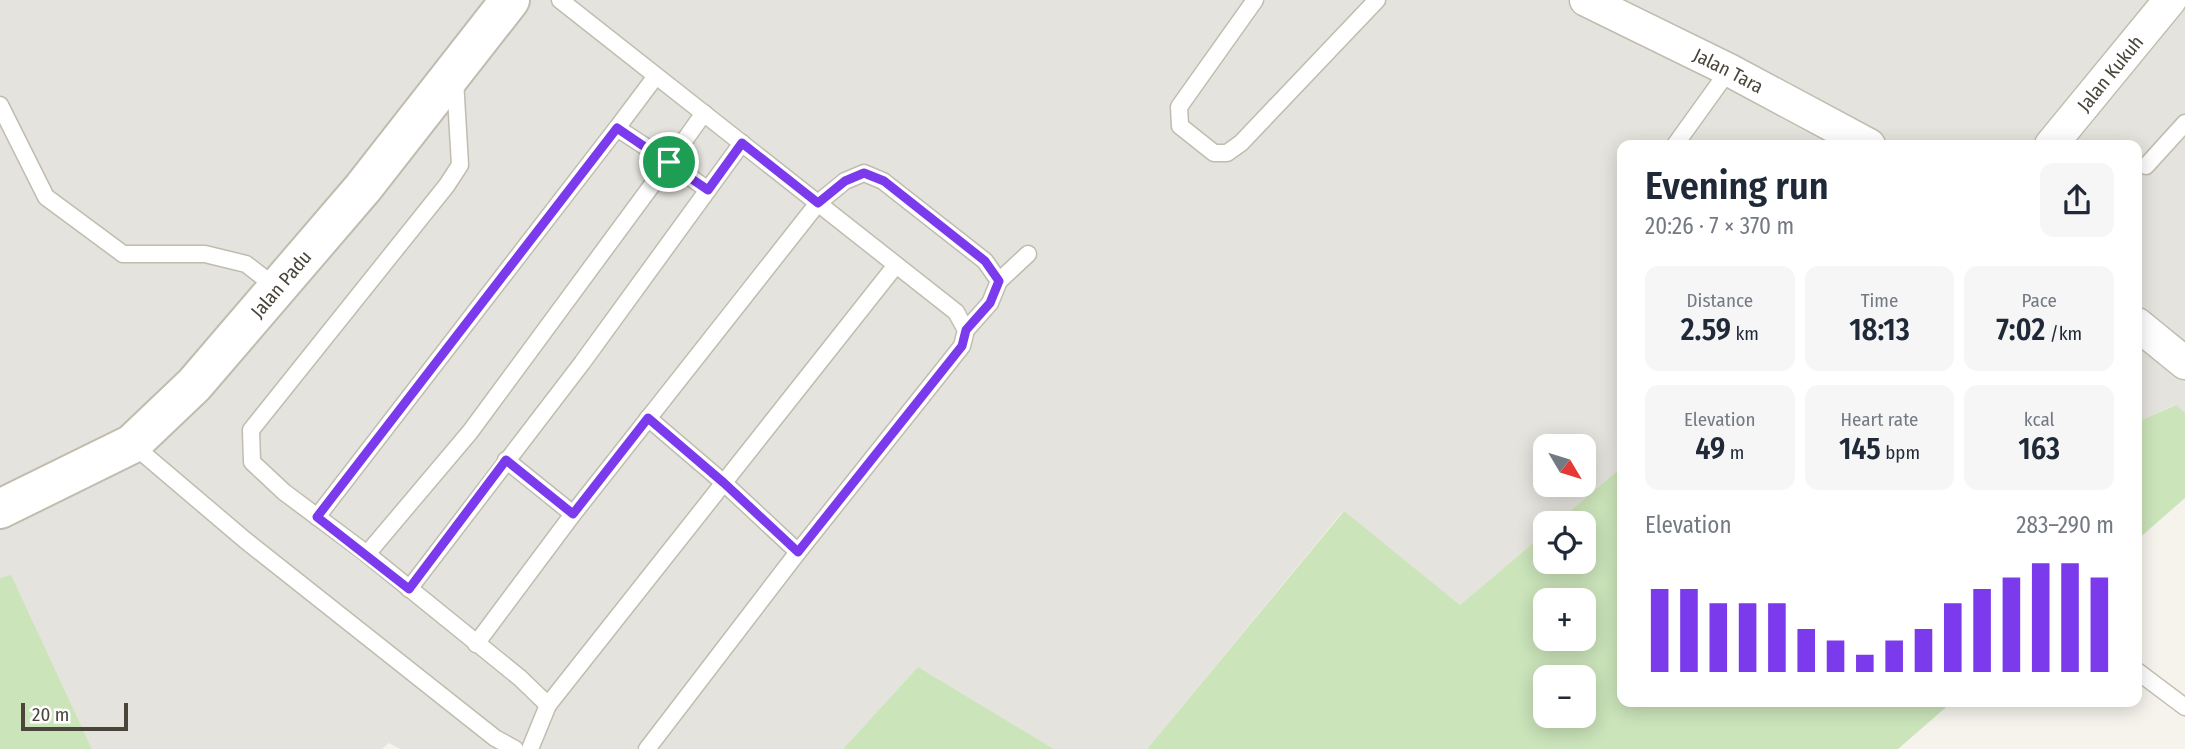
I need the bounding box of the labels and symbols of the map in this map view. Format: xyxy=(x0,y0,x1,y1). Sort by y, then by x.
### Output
street label: Jalan Kukuh xyxy=(2072,30,2148,116)
street label: Jalan Tara xyxy=(1690,43,1768,98)
pin xyxy=(639,132,699,192)
street label: Jalan Padu xyxy=(246,245,316,322)
north arrow xyxy=(1533,434,1596,497)
scale bar xyxy=(21,700,128,732)

